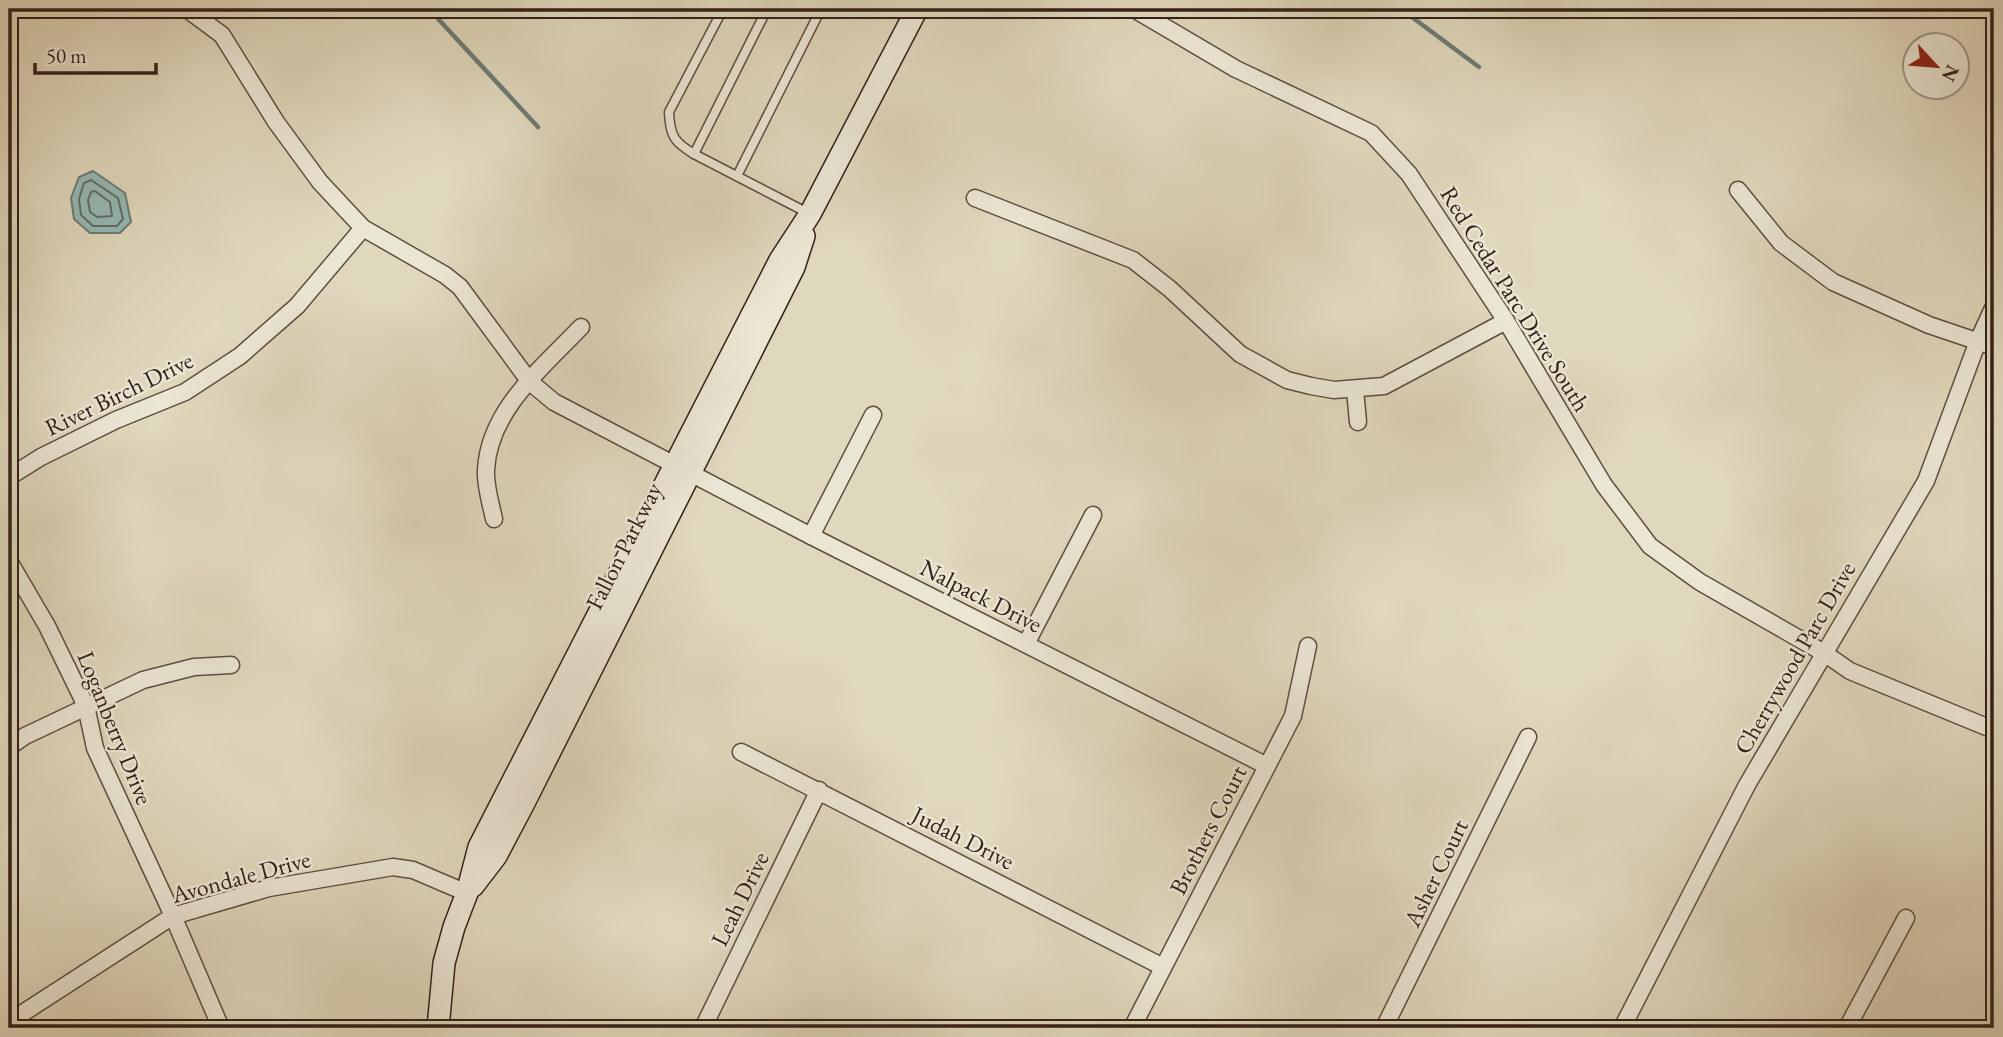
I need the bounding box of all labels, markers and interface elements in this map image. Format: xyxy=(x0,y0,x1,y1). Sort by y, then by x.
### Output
scale bar xyxy=(35,32,156,76)
north arrow xyxy=(1902,32,1972,102)
text: 50 m xyxy=(46,42,87,69)
text: N xyxy=(1936,61,1965,86)
street label: Red Cedar Parc Drive South xyxy=(1433,180,1597,417)
street label: River Birch Drive xyxy=(40,344,198,443)
street label: Fallon Parkway xyxy=(578,476,669,615)
street label: Nalpack Drive xyxy=(915,552,1048,640)
street label: Cherrywood Parc Drive xyxy=(1727,556,1862,760)
street label: Loganberry Drive xyxy=(71,646,160,809)
street label: Brothers Court xyxy=(1162,760,1254,900)
street label: Judah Drive xyxy=(905,798,1020,877)
street label: Asher Court xyxy=(1396,813,1475,933)
street label: Avondale Drive xyxy=(167,843,314,910)
street label: Leah Drive xyxy=(703,846,776,951)

